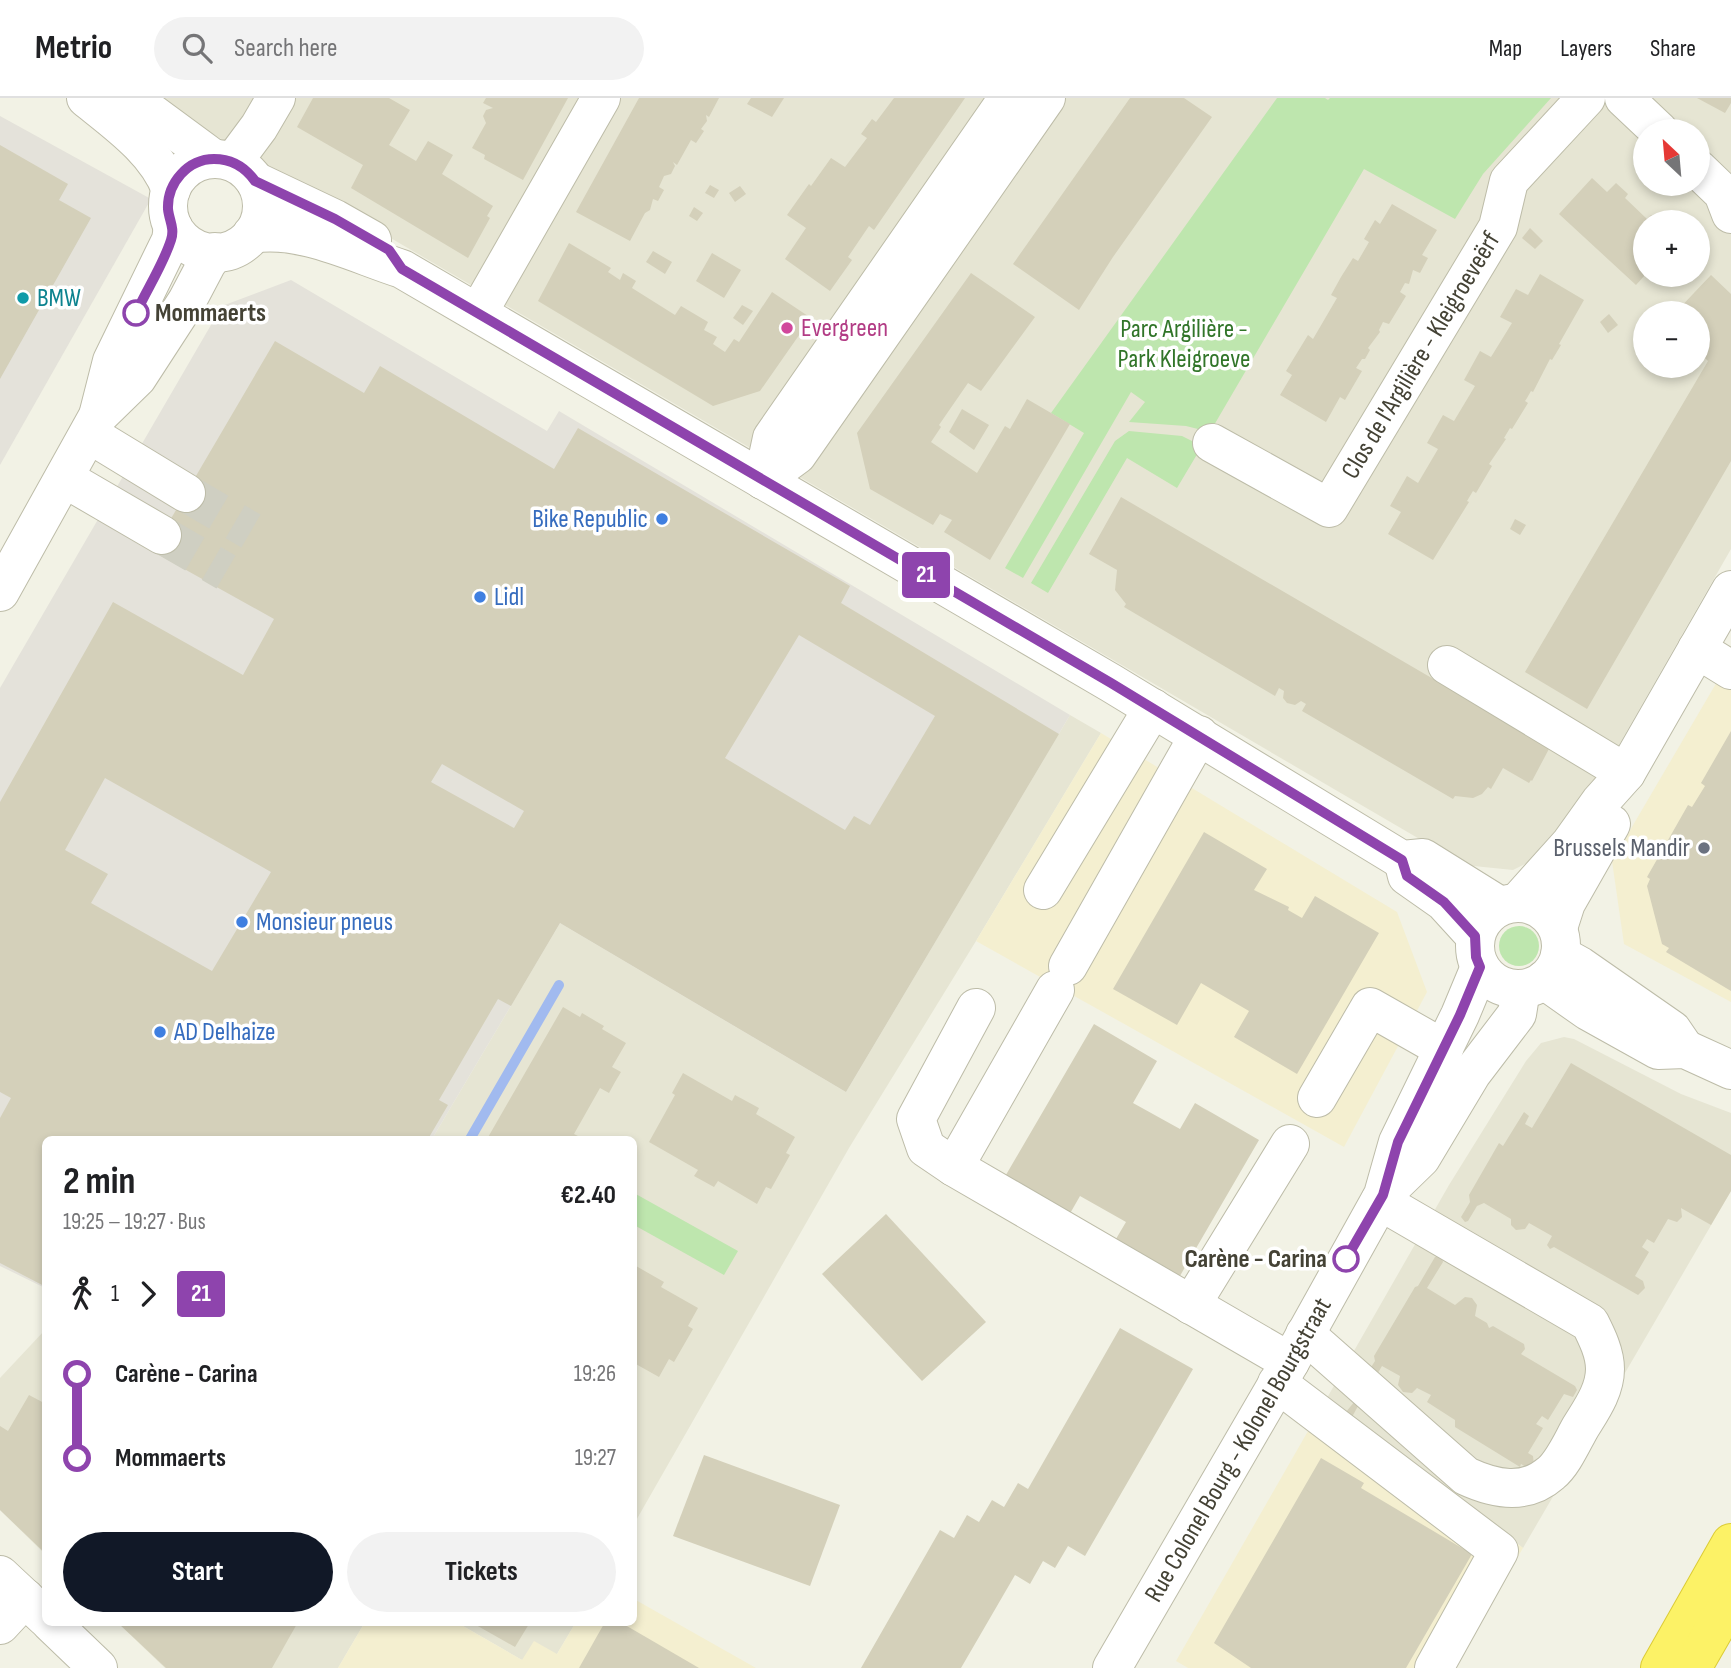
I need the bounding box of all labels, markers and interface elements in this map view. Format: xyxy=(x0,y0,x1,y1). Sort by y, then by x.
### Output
search box xyxy=(154,17,644,80)
text: Metrio xyxy=(35,28,112,68)
icon: search xyxy=(178,29,216,67)
text: Search here xyxy=(234,33,337,64)
text: Map xyxy=(1489,34,1522,63)
text: Layers xyxy=(1560,34,1612,63)
text: Share xyxy=(1650,34,1696,63)
north arrow xyxy=(1633,119,1710,196)
map controls xyxy=(1633,119,1710,378)
button: + xyxy=(1633,210,1710,287)
street label: Clos de l'Argilière - Kleigroeveërf xyxy=(1335,226,1507,484)
place label: BMW xyxy=(37,283,81,314)
marker: BMW xyxy=(15,290,31,306)
place label: Mommaerts xyxy=(155,298,266,329)
marker: Mommaerts xyxy=(123,300,149,326)
button: − xyxy=(1633,301,1710,378)
place label: Evergreen xyxy=(801,313,888,344)
park label: Parc Argilière - Park Kleigroeve xyxy=(1118,314,1250,375)
marker: Evergreen xyxy=(779,320,795,336)
place label: Bike Republic xyxy=(532,504,648,535)
marker: Bike Republic xyxy=(654,511,670,527)
line badge: 21 xyxy=(894,552,958,598)
text: 21 xyxy=(916,560,936,589)
place label: Lidl xyxy=(494,582,524,613)
marker: Lidl xyxy=(472,589,488,605)
place label: Brussels Mandir xyxy=(1553,833,1691,864)
marker: Brussels Mandir xyxy=(1696,840,1712,856)
place label: Monsieur pneus xyxy=(256,907,393,938)
marker: Monsieur pneus xyxy=(234,914,250,930)
place label: AD Delhaize xyxy=(173,1017,276,1048)
marker: AD Delhaize xyxy=(152,1024,168,1040)
text: 2 min xyxy=(63,1159,135,1204)
text: €2.40 xyxy=(560,1180,616,1211)
text: 19:25 – 19:27 · Bus xyxy=(63,1208,206,1236)
place label: Carène - Carina xyxy=(1184,1244,1327,1275)
marker: Carène - Carina xyxy=(1333,1246,1359,1272)
icon: walk xyxy=(63,1275,101,1313)
icon: forward xyxy=(129,1275,167,1313)
text: 21 xyxy=(191,1279,211,1308)
text: 1 xyxy=(111,1280,119,1308)
street label: Rue Colonel Bourg - Kolonel Bourgstraat xyxy=(1138,1292,1338,1608)
text: Carène - Carina xyxy=(115,1359,258,1390)
text: 19:26 xyxy=(574,1360,616,1388)
text: Mommaerts xyxy=(115,1443,226,1474)
text: 19:27 xyxy=(575,1444,616,1472)
button: Start xyxy=(63,1532,333,1612)
button: Tickets xyxy=(347,1532,616,1612)

